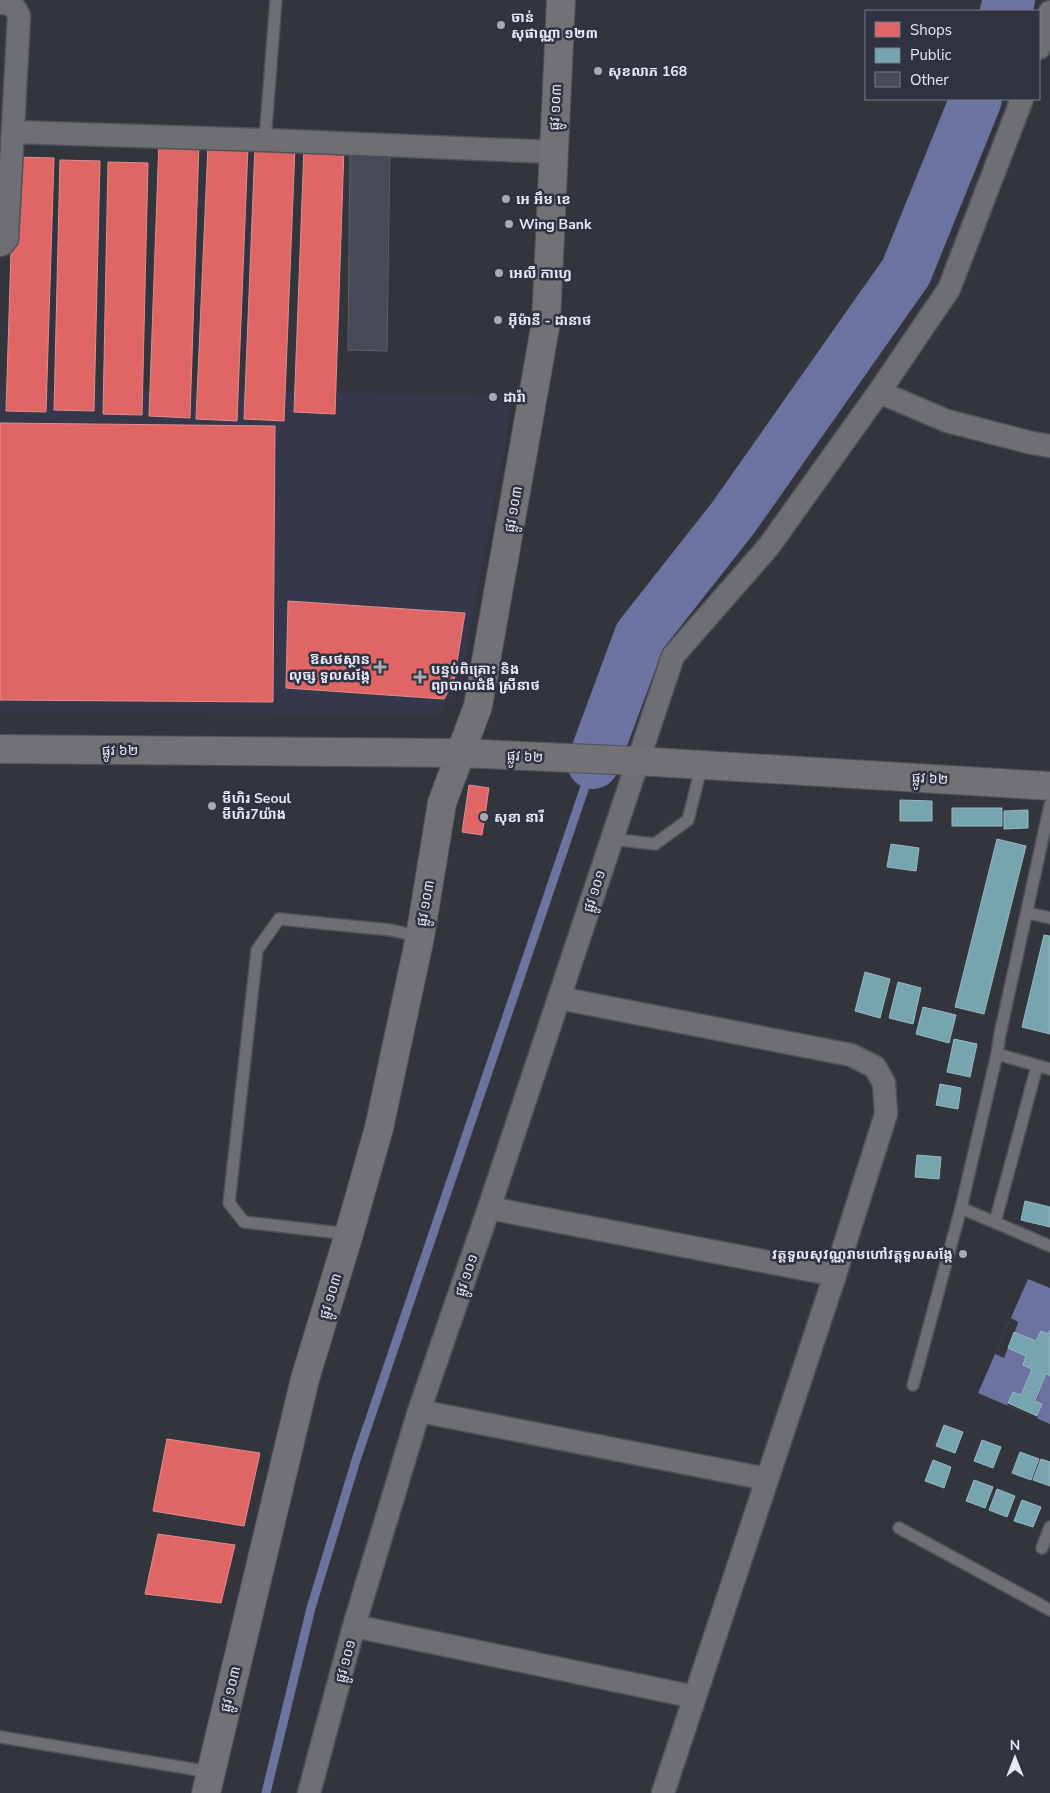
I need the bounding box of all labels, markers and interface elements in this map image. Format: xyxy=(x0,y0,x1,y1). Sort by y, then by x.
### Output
place label: ចាន់ សុផាណ្ណា ១២៣ xyxy=(511,8,598,43)
legend xyxy=(865,10,1040,100)
marker: ចាន់ សុផាណ្ណា ១២៣ xyxy=(495,19,507,31)
text: Shops xyxy=(910,20,952,40)
text: Public xyxy=(910,45,951,65)
place label: សុខលាភ 168 xyxy=(608,62,687,81)
marker: សុខលាភ 168 xyxy=(592,65,604,77)
text: Other xyxy=(910,70,949,90)
street label: ផ្លូវ ១០៣ xyxy=(545,83,568,131)
place label: អេ អឹម ខេ xyxy=(516,190,571,209)
marker: អេ អឹម ខេ xyxy=(500,193,512,205)
place label: Wing Bank xyxy=(519,215,592,234)
marker: Wing Bank xyxy=(503,218,515,230)
place label: អេលី កាហ្វេ xyxy=(509,264,572,283)
marker: អេលី កាហ្វេ xyxy=(493,267,505,279)
place label: អ៊ីម៉ានី - ដានាថ xyxy=(508,311,591,330)
marker: អ៊ីម៉ានី - ដានាថ xyxy=(492,314,504,326)
place label: ដារ៉ា xyxy=(503,388,526,407)
marker: ដារ៉ា xyxy=(487,391,499,403)
street label: ផ្លូវ ១០៣ xyxy=(500,484,529,534)
place label: ឱសថស្ថាន លុច្ស ទួលសង្កែ xyxy=(289,650,370,685)
place label: បន្ទប់ពិគ្រោះ និង ព្យាបាលជំងឺ ស្រីនាថ xyxy=(431,660,540,695)
marker: ឱសថស្ថាន លុច្ស ទួលសង្កែ xyxy=(374,661,386,673)
marker: បន្ទប់ពិគ្រោះ និង ព្យាបាលជំងឺ ស្រីនាថ xyxy=(413,670,427,684)
street label: ផ្លូវ ៦២ xyxy=(102,741,138,762)
street label: ផ្លូវ ៦២ xyxy=(506,746,544,769)
street label: ផ្លូវ ៦២ xyxy=(911,768,949,791)
place label: មីហិរ Seoul មីហិរ7យ៉ាង xyxy=(222,789,292,824)
marker: មីហិរ Seoul មីហិរ7យ៉ាង xyxy=(206,800,218,812)
place label: សុខា នារី xyxy=(494,808,544,827)
marker: សុខា នារី xyxy=(478,811,490,823)
street label: ផ្លូវ ១០១ xyxy=(579,867,612,916)
street label: ផ្លូវ ១០៣ xyxy=(412,878,441,928)
place label: វត្តទួលសុវណ្ណរាមហៅវត្តទួលសង្កែ xyxy=(772,1245,953,1264)
marker: វត្តទួលសុវណ្ណរាមហៅវត្តទួលសង្កែ xyxy=(957,1248,969,1260)
street label: ផ្លូវ ១០១ xyxy=(450,1251,485,1300)
street label: ផ្លូវ ១០៣ xyxy=(315,1271,348,1322)
street label: ផ្លូវ ១០១ xyxy=(331,1638,362,1685)
street label: ផ្លូវ ១០៣ xyxy=(216,1664,247,1715)
north arrow xyxy=(990,1733,1040,1783)
text: N xyxy=(1010,1736,1020,1755)

